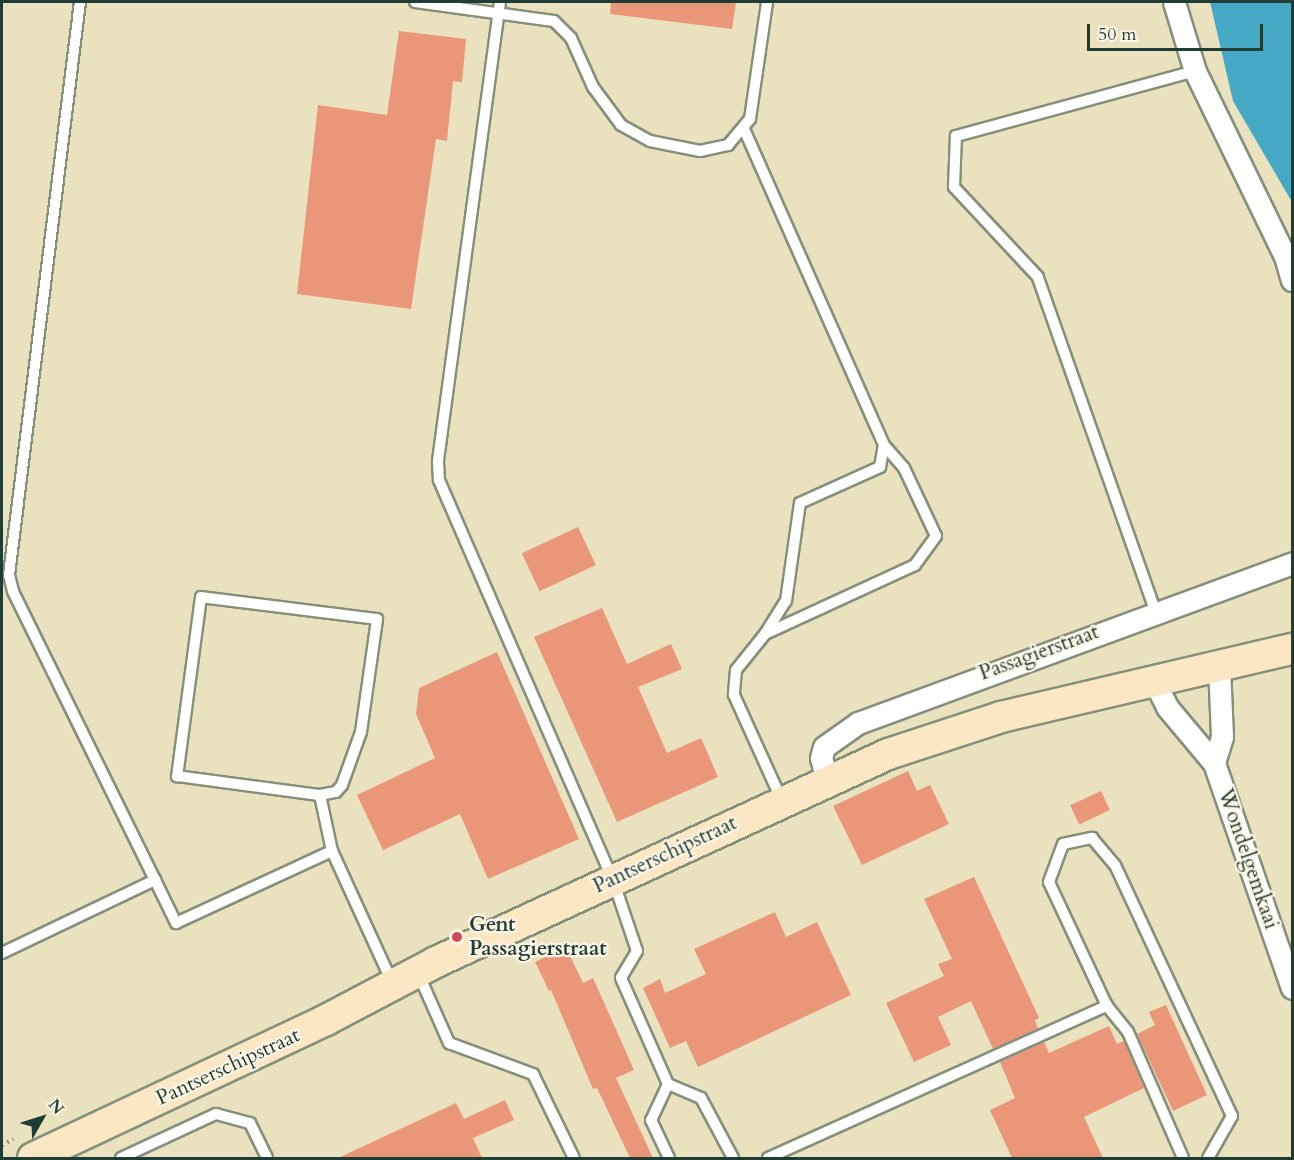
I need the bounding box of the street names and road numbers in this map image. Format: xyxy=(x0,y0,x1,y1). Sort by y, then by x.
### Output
street label: Passagierstraat xyxy=(976,620,1102,686)
street label: Wondelgemkaai xyxy=(1212,785,1284,933)
street label: Pantserschipstraat xyxy=(589,811,741,899)
street label: Pantserschipstraat xyxy=(152,1023,304,1111)

